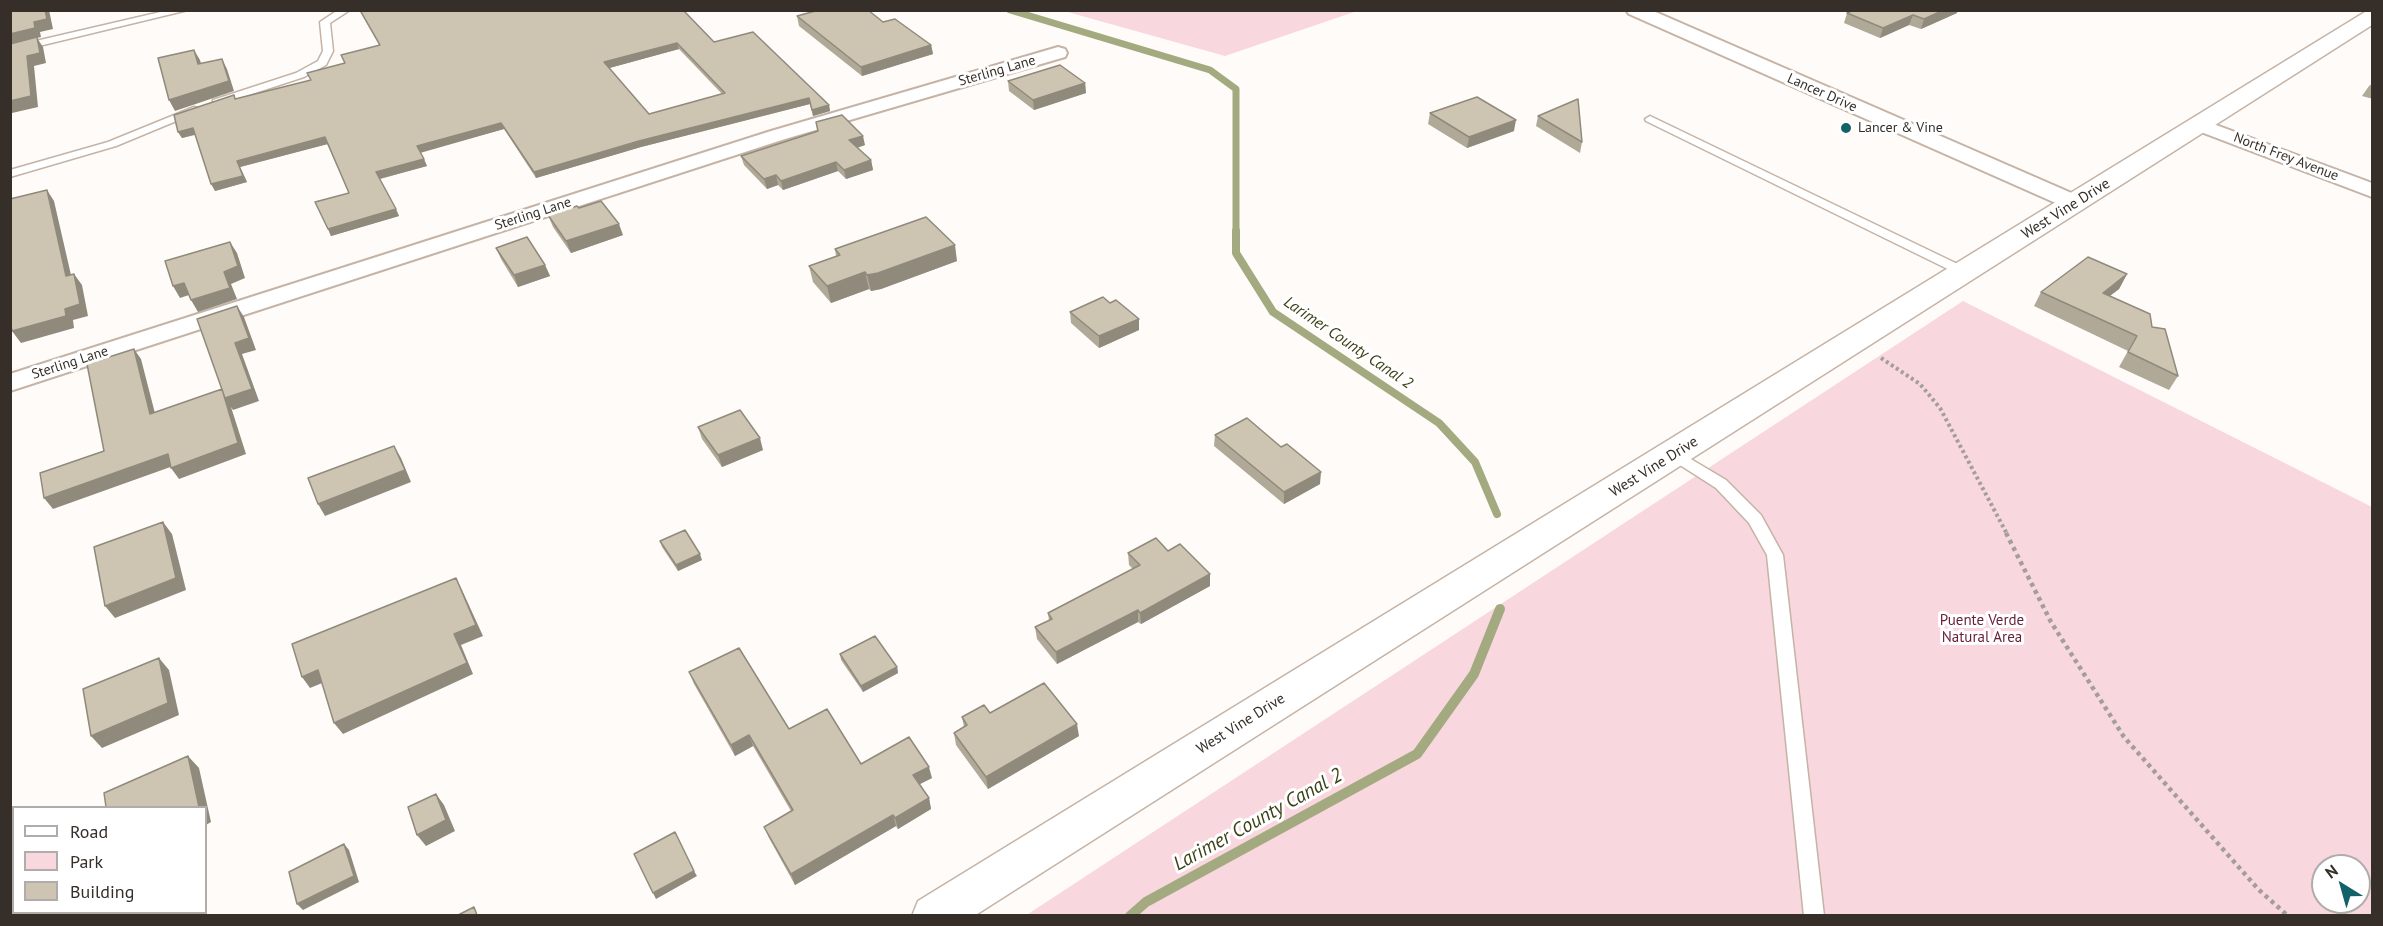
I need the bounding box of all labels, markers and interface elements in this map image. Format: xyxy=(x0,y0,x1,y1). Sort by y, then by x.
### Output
street label: Sterling Lane xyxy=(957,52,1037,90)
street label: Lancer Drive xyxy=(1785,70,1859,116)
place label: Lancer & Vine xyxy=(1858,120,1943,136)
marker: Lancer & Vine xyxy=(1839,121,1853,135)
street label: North Frey Avenue xyxy=(2231,129,2341,185)
street label: West Vine Drive xyxy=(2018,175,2114,243)
street label: Sterling Lane xyxy=(493,194,573,234)
water label: Larimer County Canal 2 xyxy=(1280,293,1416,393)
street label: Sterling Lane xyxy=(30,343,110,383)
street label: West Vine Drive xyxy=(1606,433,1702,501)
park label: Puente Verde Natural Area xyxy=(1940,612,2024,647)
street label: West Vine Drive xyxy=(1193,690,1289,758)
water label: Larimer County Canal 2 xyxy=(1169,764,1347,876)
legend xyxy=(12,806,207,914)
text: Road xyxy=(70,820,108,843)
text: Park xyxy=(70,850,103,873)
north arrow xyxy=(2311,854,2371,914)
text: N xyxy=(2321,860,2342,882)
text: Building xyxy=(70,880,134,903)

